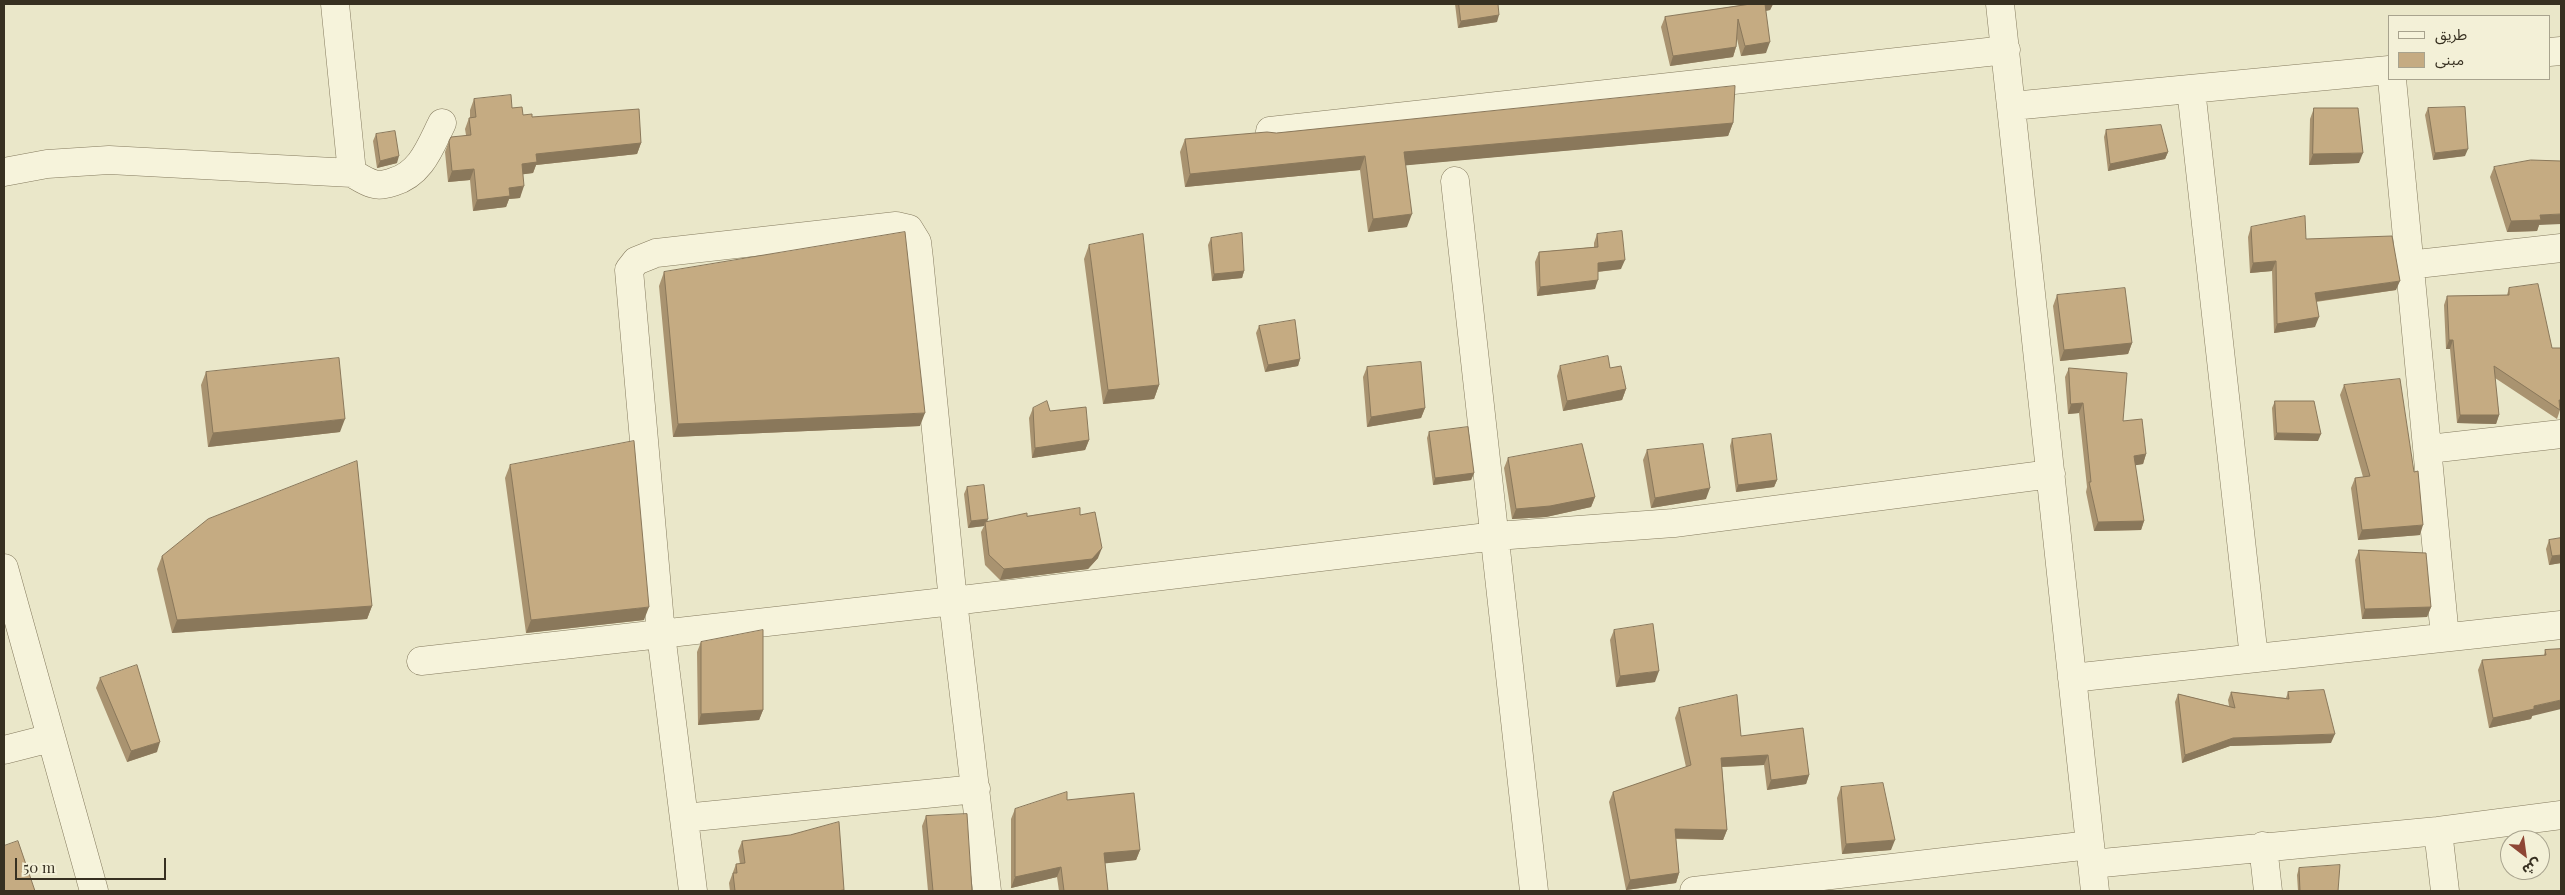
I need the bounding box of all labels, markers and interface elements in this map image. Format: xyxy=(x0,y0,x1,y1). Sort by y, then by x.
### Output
legend xyxy=(2388,15,2550,80)
text: طريق xyxy=(2435,24,2467,44)
text: مبنى xyxy=(2435,49,2464,69)
north arrow xyxy=(2500,830,2550,880)
scale bar xyxy=(18,848,169,880)
text: ش xyxy=(2519,855,2545,881)
text: 50 m xyxy=(23,857,55,877)

